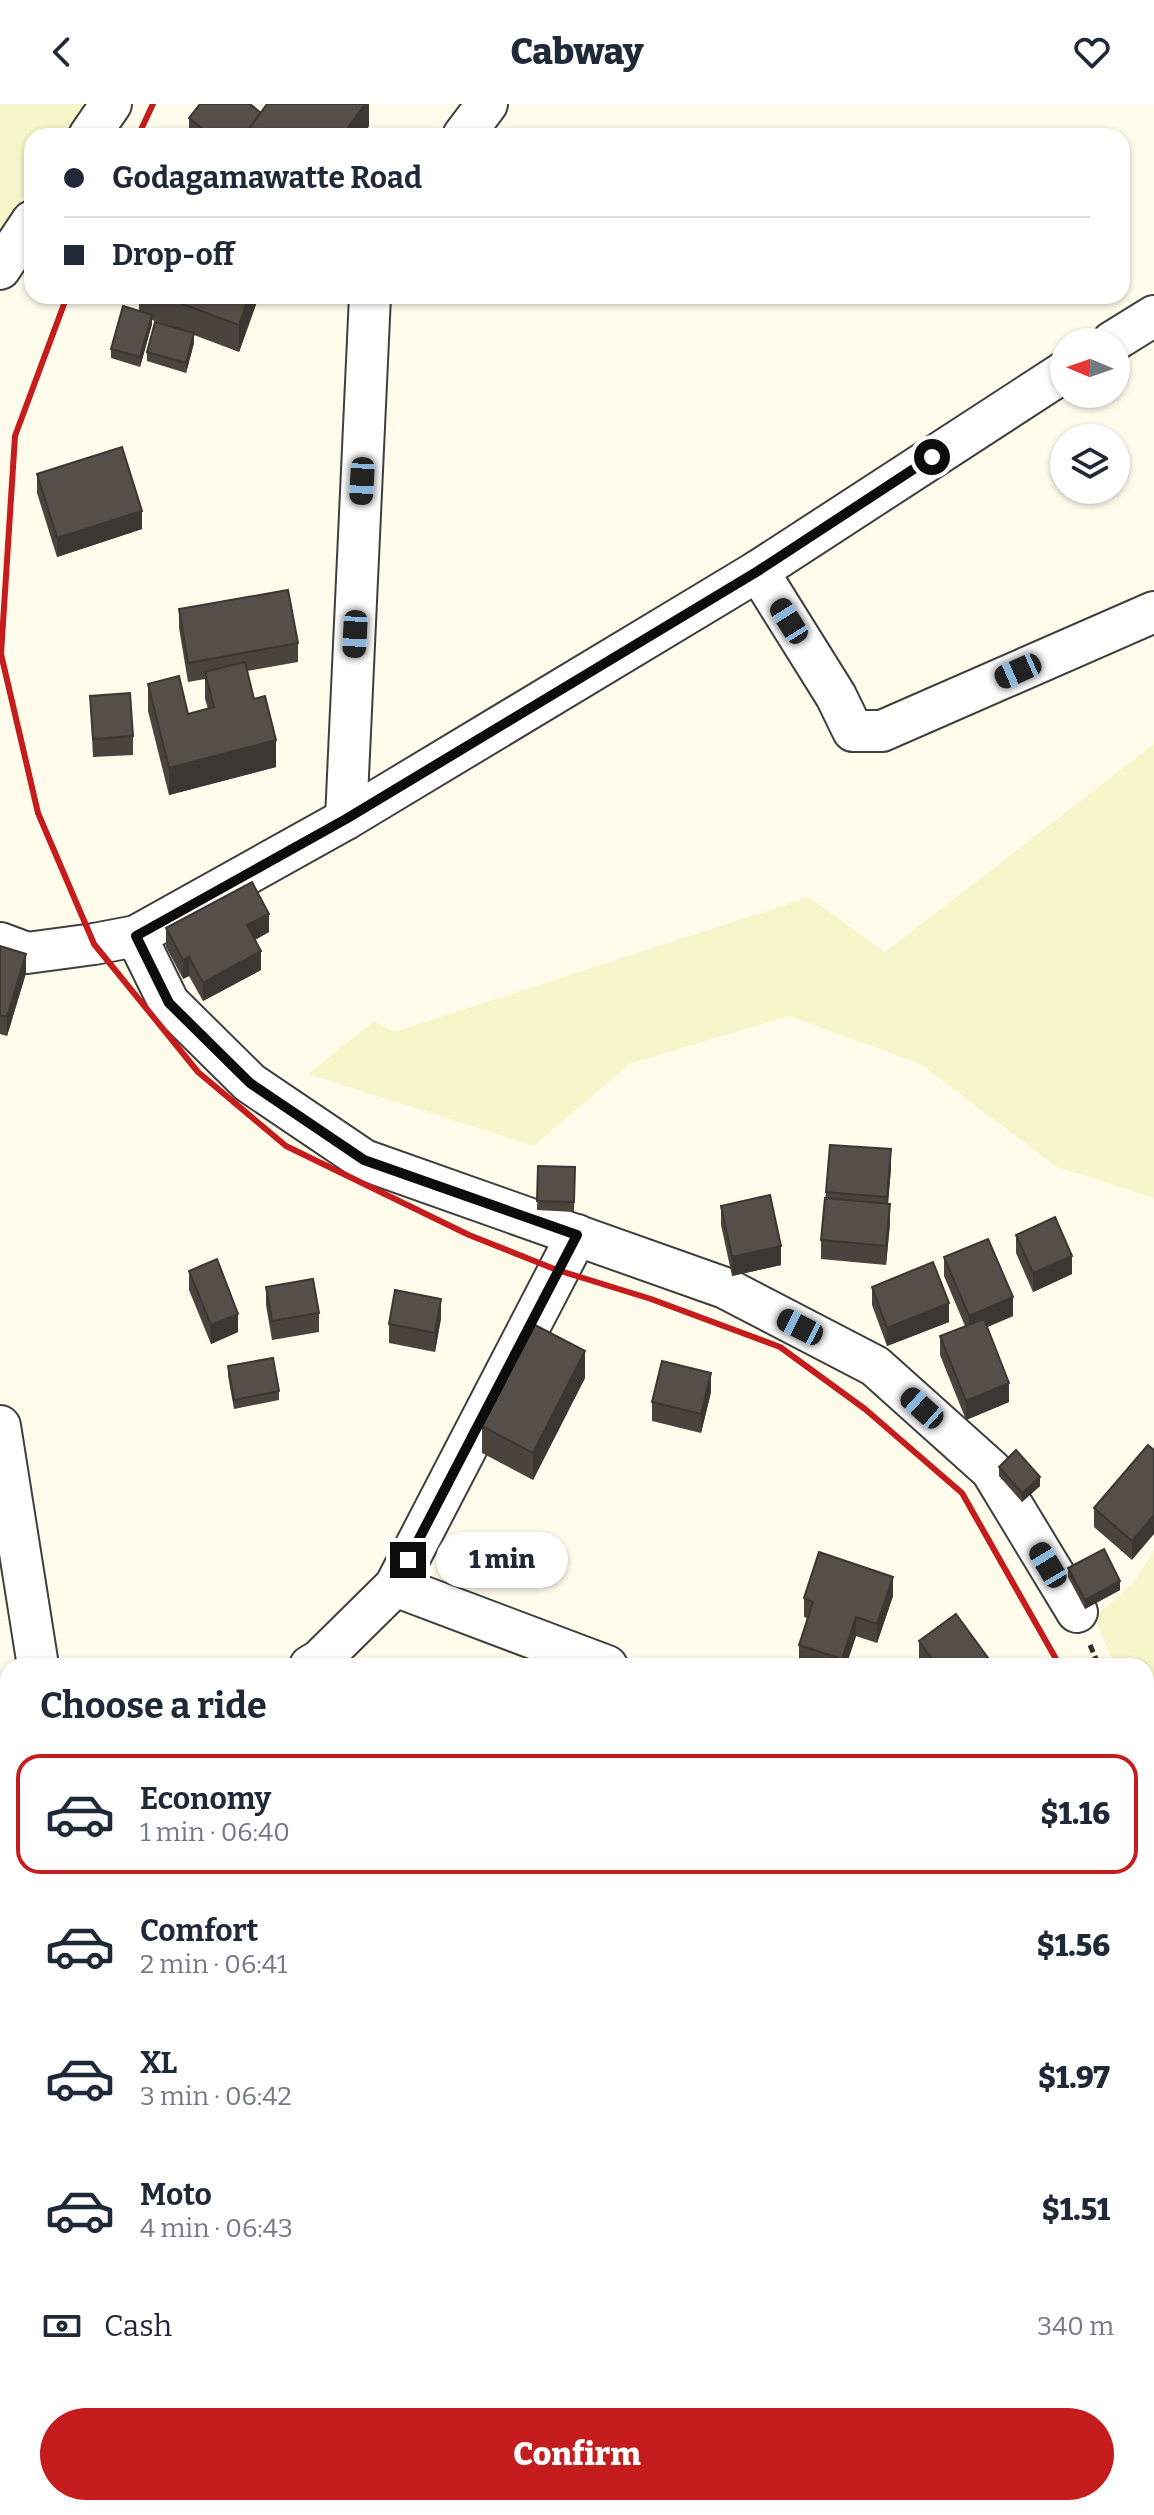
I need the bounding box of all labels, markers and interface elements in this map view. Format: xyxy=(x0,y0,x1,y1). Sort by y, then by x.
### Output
icon: back xyxy=(40,30,84,74)
text: Cabway xyxy=(510,30,644,74)
icon: heart xyxy=(1070,30,1114,74)
text: Godagamawatte Road xyxy=(112,160,422,196)
text: Drop-off xyxy=(112,237,234,273)
north arrow xyxy=(1050,328,1130,408)
map controls xyxy=(1050,328,1130,504)
button: layers xyxy=(1050,424,1130,504)
route start xyxy=(914,439,950,475)
car xyxy=(349,456,375,506)
car xyxy=(766,594,812,648)
car xyxy=(342,609,368,659)
car xyxy=(991,650,1045,692)
car xyxy=(773,1305,827,1349)
car xyxy=(896,1383,948,1433)
callout: 1 min xyxy=(436,1532,568,1588)
car xyxy=(1025,1538,1071,1592)
route end xyxy=(390,1542,426,1578)
text: 1 min xyxy=(469,1544,535,1575)
text: Choose a ride xyxy=(40,1684,267,1728)
icon: car xyxy=(44,1778,116,1850)
text: Economy xyxy=(140,1781,271,1817)
text: $1.16 xyxy=(1041,1796,1110,1832)
text: 1 min · 06:40 xyxy=(140,1817,290,1848)
icon: car xyxy=(44,1910,116,1982)
text: Comfort xyxy=(140,1913,258,1949)
text: $1.56 xyxy=(1037,1928,1110,1964)
text: 2 min · 06:41 xyxy=(140,1949,287,1980)
icon: car xyxy=(44,2042,116,2114)
text: XL xyxy=(140,2045,177,2081)
text: $1.97 xyxy=(1038,2060,1110,2096)
text: 3 min · 06:42 xyxy=(140,2081,292,2112)
icon: car xyxy=(44,2174,116,2246)
text: Moto xyxy=(140,2177,212,2213)
text: $1.51 xyxy=(1042,2192,1110,2228)
text: 4 min · 06:43 xyxy=(140,2213,293,2244)
icon: cash xyxy=(40,2304,84,2348)
text: Cash xyxy=(104,2308,172,2344)
text: 340 m xyxy=(1037,2311,1114,2342)
button: Confirm xyxy=(40,2408,1114,2500)

